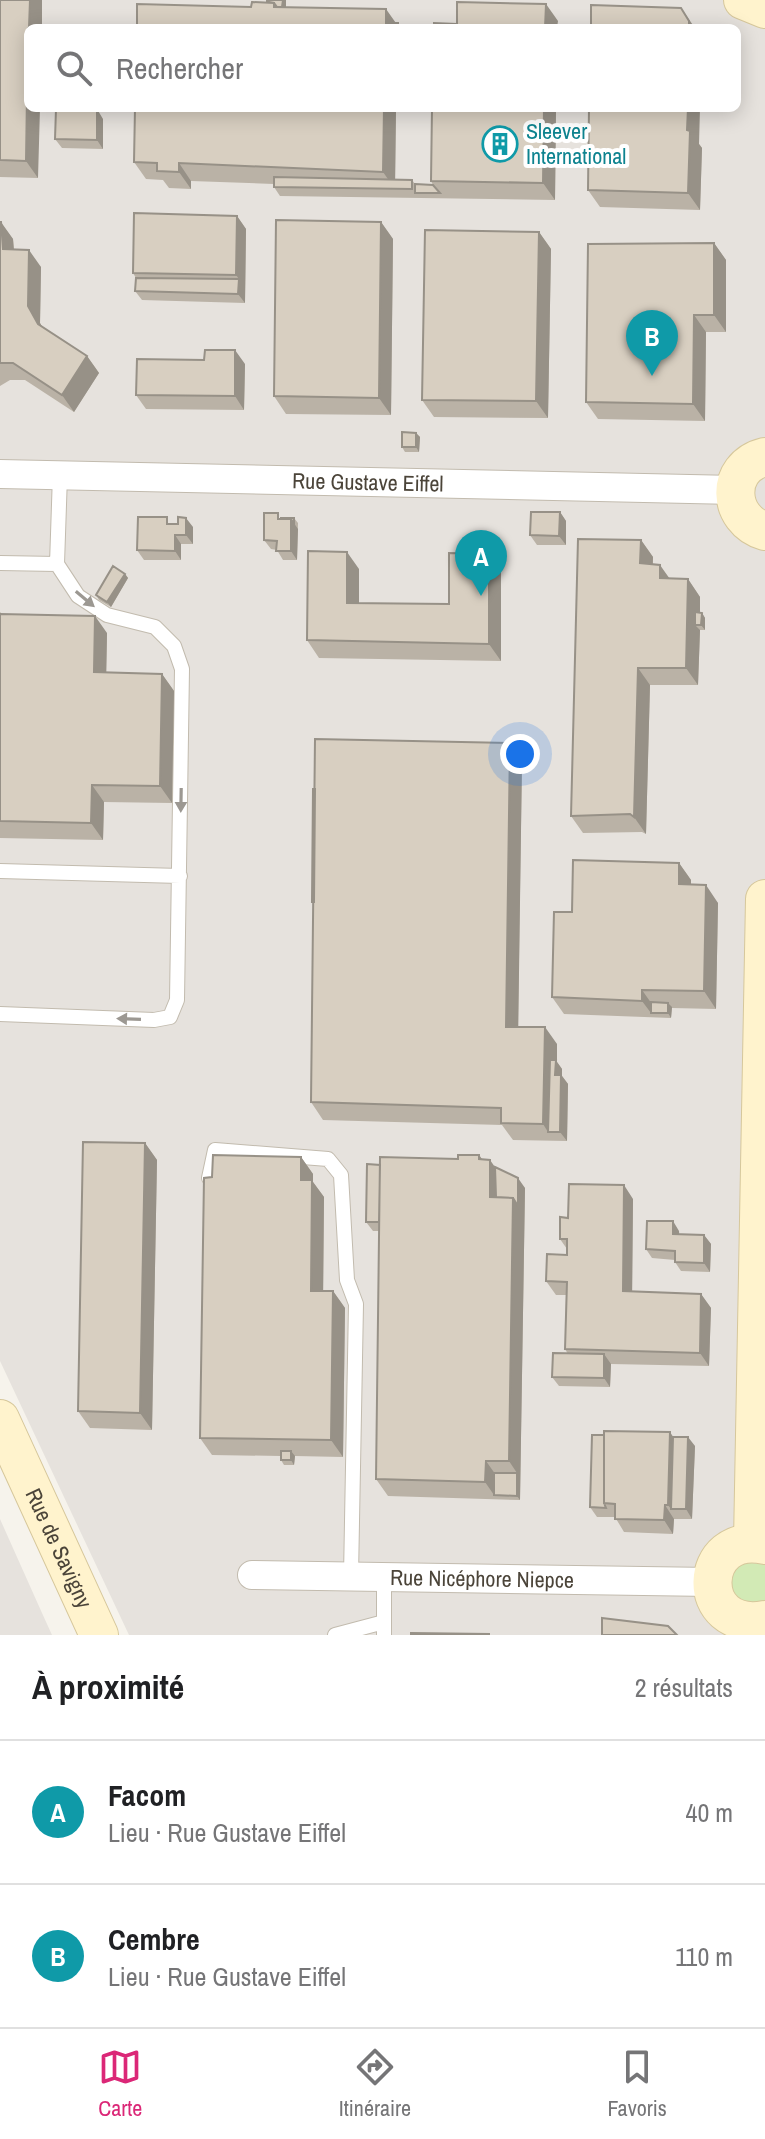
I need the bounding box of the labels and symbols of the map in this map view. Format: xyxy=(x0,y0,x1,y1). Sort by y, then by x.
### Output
place label: Sleever International xyxy=(526,116,626,171)
building icon: Sleever International xyxy=(481,125,519,163)
pin: B xyxy=(626,310,678,376)
street label: Rue Gustave Eiffel xyxy=(292,465,444,499)
pin: A xyxy=(455,530,507,596)
one-way arrow xyxy=(74,590,95,607)
your location xyxy=(500,734,540,774)
one-way arrow xyxy=(175,788,187,813)
one-way arrow xyxy=(116,1013,141,1026)
street label: Rue de Savigny xyxy=(19,1483,100,1613)
street label: Rue Nicéphore Niepce xyxy=(390,1562,574,1595)

